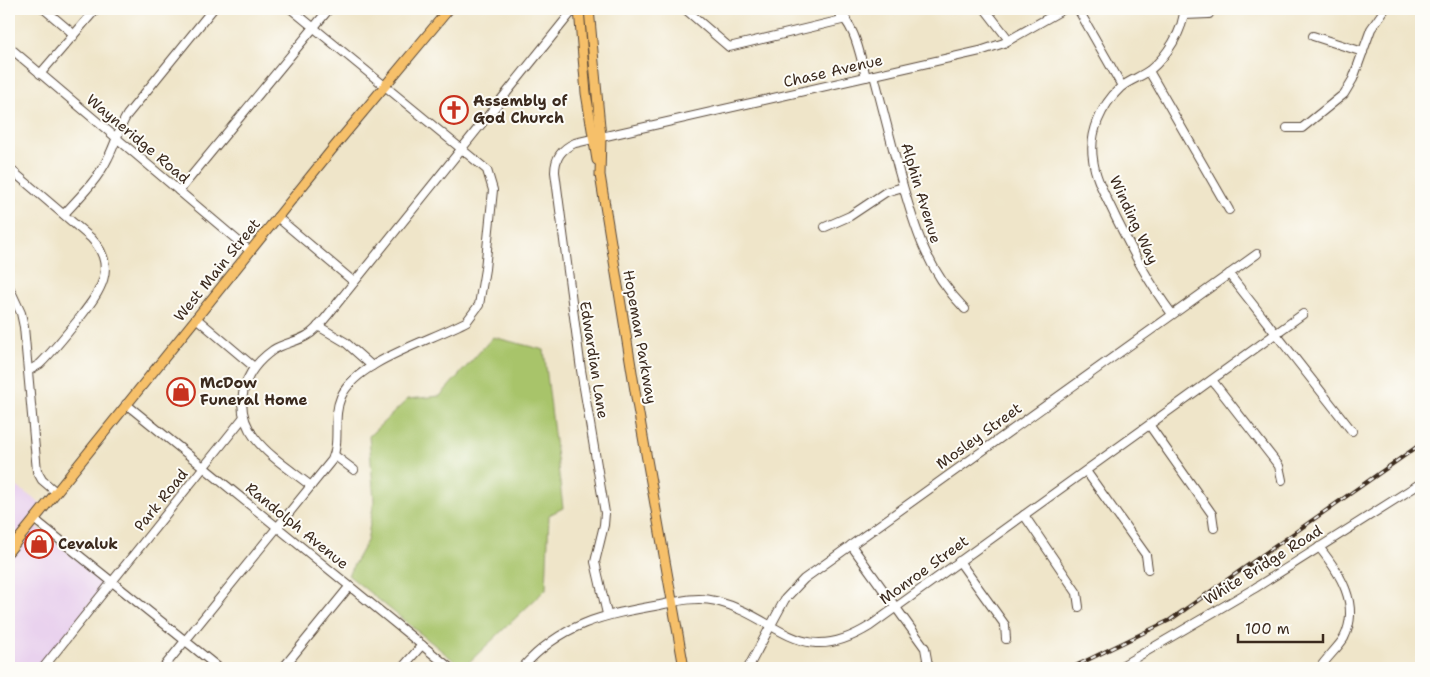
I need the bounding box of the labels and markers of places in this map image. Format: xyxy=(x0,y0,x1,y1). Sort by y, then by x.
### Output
place label: Assembly of God Church xyxy=(473,91,567,128)
church icon: Assembly of God Church xyxy=(439,95,469,125)
place label: McDow Funeral Home xyxy=(200,373,308,410)
shop icon: McDow Funeral Home xyxy=(166,377,196,407)
shop icon: Cevaluk xyxy=(24,529,54,559)
place label: Cevaluk xyxy=(58,534,118,554)

